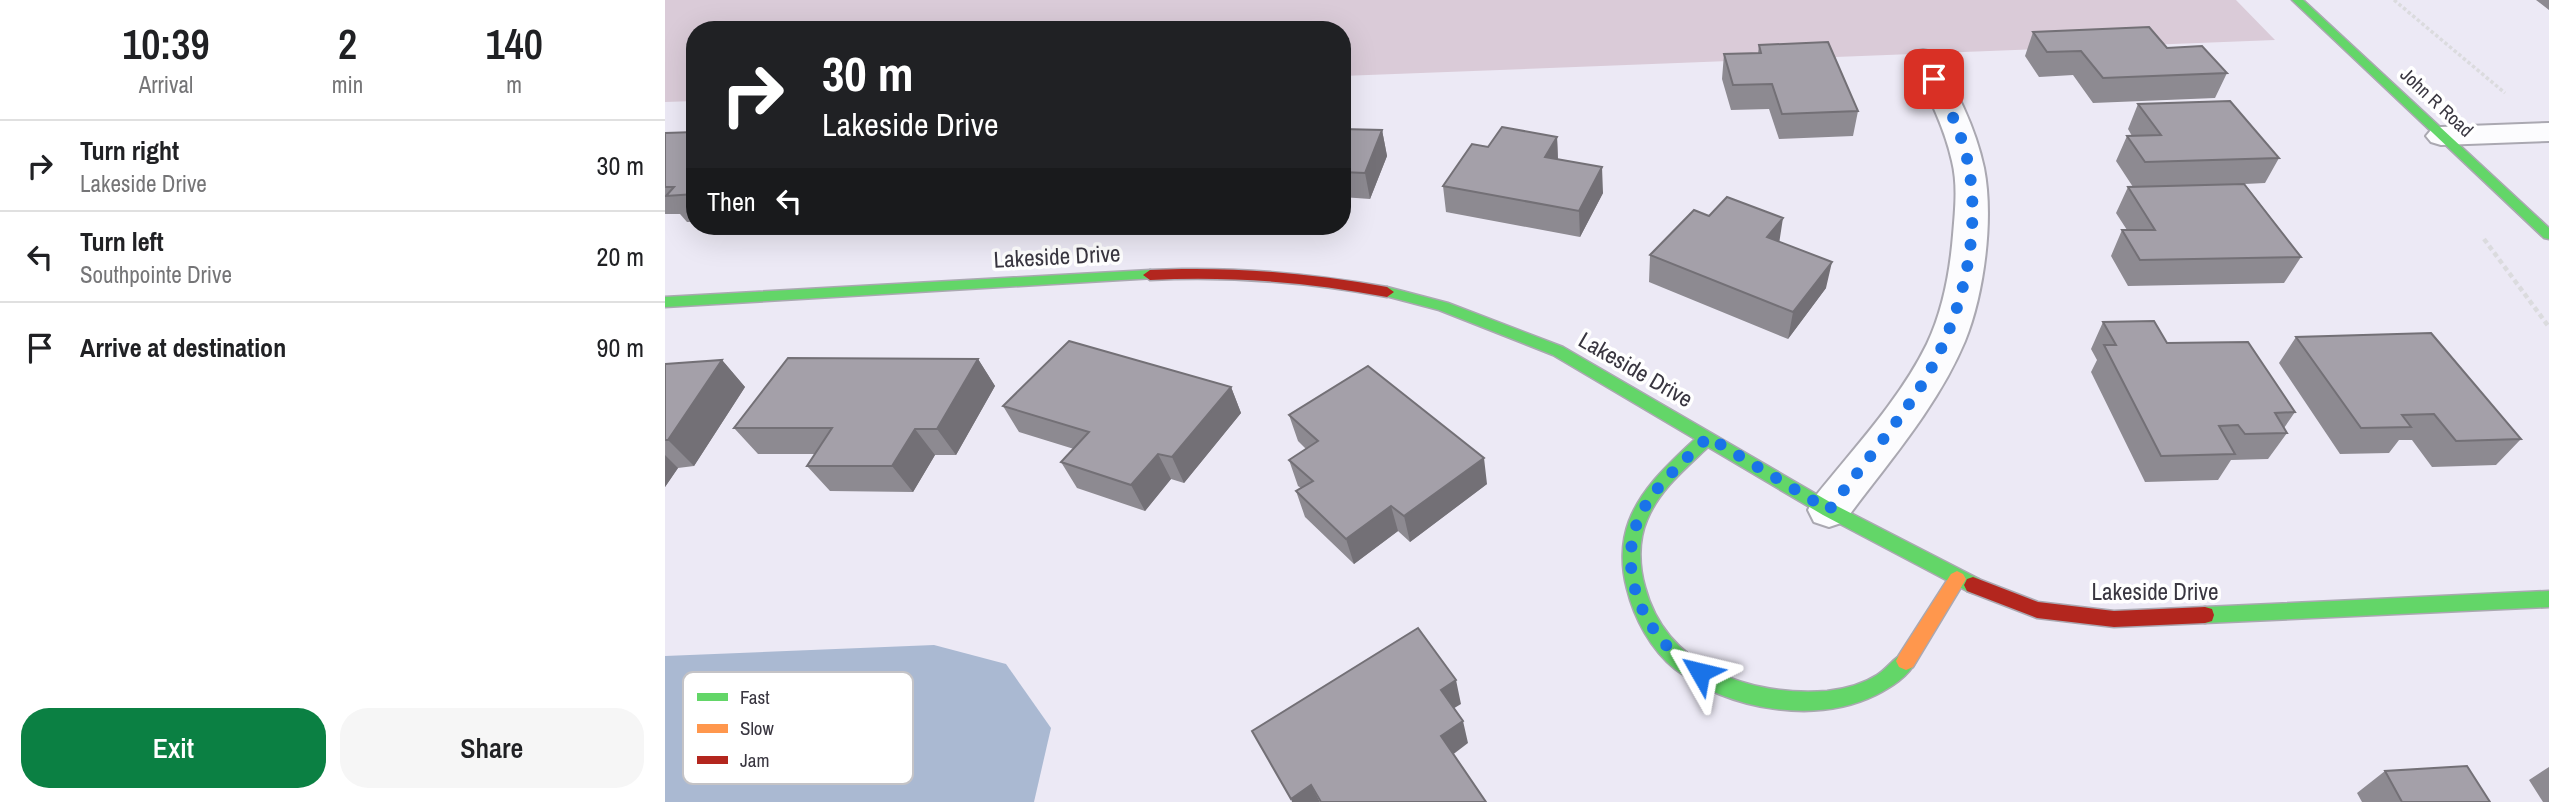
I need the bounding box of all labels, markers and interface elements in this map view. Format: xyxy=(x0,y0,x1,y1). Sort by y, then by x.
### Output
text: 10:39 xyxy=(122,16,210,72)
text: 2 xyxy=(338,16,357,72)
text: 140 xyxy=(485,16,543,72)
text: 30 m xyxy=(822,40,914,106)
icon: right xyxy=(707,49,798,140)
pin xyxy=(1904,49,1964,109)
icon: arrive xyxy=(1915,60,1953,98)
street label: John R Road xyxy=(2395,61,2479,143)
text: Arrival xyxy=(139,69,193,100)
text: min xyxy=(332,69,363,100)
text: m xyxy=(506,69,522,100)
text: Lakeside Drive xyxy=(822,103,998,146)
text: Turn right xyxy=(80,133,179,168)
icon: right xyxy=(21,147,59,185)
text: 30 m xyxy=(597,148,644,183)
text: Lakeside Drive xyxy=(80,168,207,199)
icon: left xyxy=(770,182,808,220)
text: Then xyxy=(707,184,756,219)
text: Turn left xyxy=(80,224,164,259)
street label: Lakeside Drive xyxy=(993,237,1121,275)
icon: left xyxy=(21,238,59,276)
text: 20 m xyxy=(597,239,644,274)
text: Southpointe Drive xyxy=(80,259,232,290)
street label: Lakeside Drive xyxy=(1573,324,1699,414)
icon: arrive xyxy=(21,329,59,367)
text: Arrive at destination xyxy=(80,330,286,365)
text: 90 m xyxy=(597,330,644,365)
street label: Lakeside Drive xyxy=(2092,576,2218,607)
position arrow xyxy=(1663,635,1737,709)
legend xyxy=(683,672,913,784)
text: Fast xyxy=(740,684,770,710)
button: Exit xyxy=(21,708,326,788)
button: Share xyxy=(340,708,644,788)
text: Slow xyxy=(740,715,775,741)
text: Jam xyxy=(740,747,769,773)

